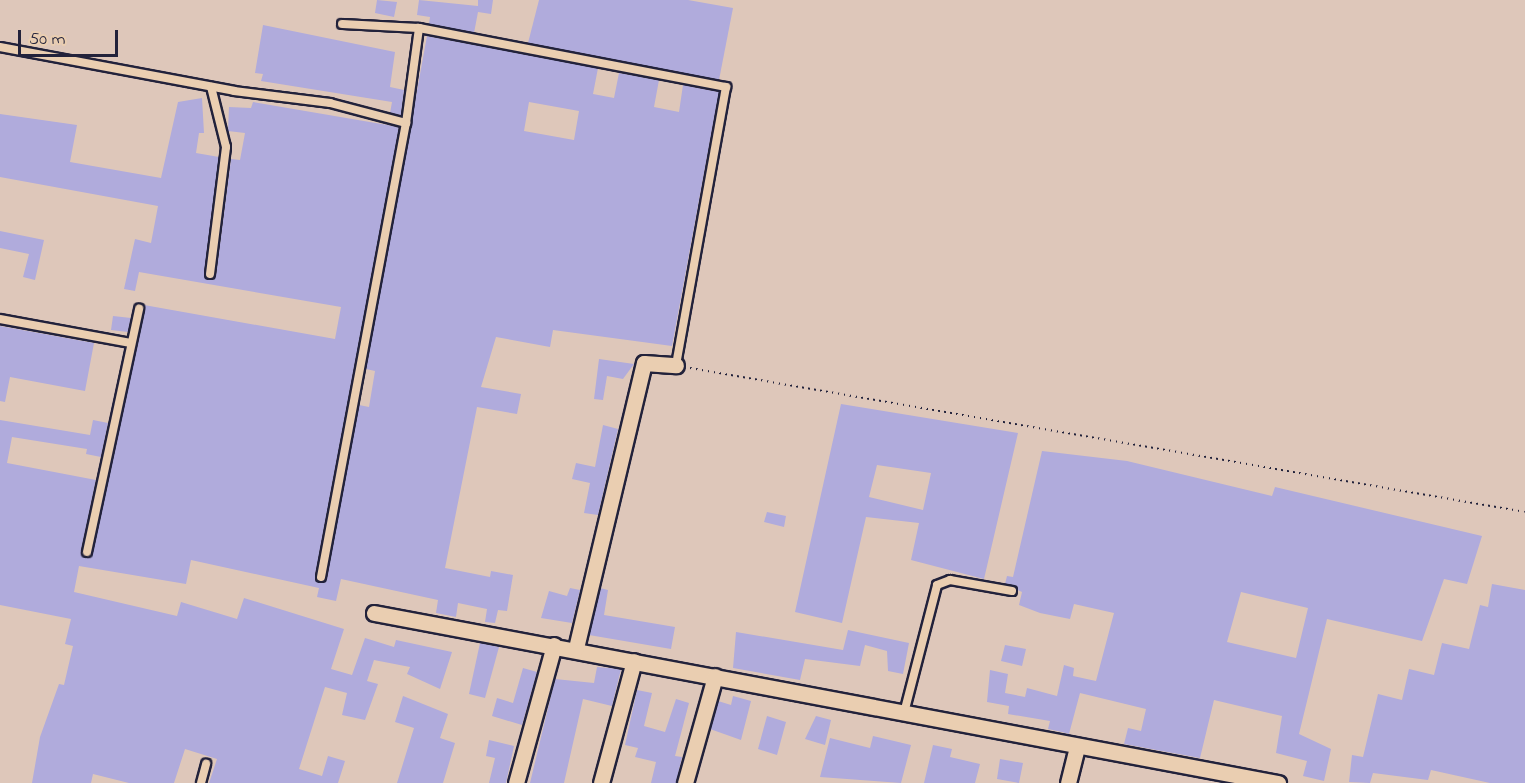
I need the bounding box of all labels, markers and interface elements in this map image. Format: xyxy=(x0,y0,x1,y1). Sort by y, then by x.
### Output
scale bar xyxy=(21,18,122,56)
text: 50 m xyxy=(29,27,66,53)

